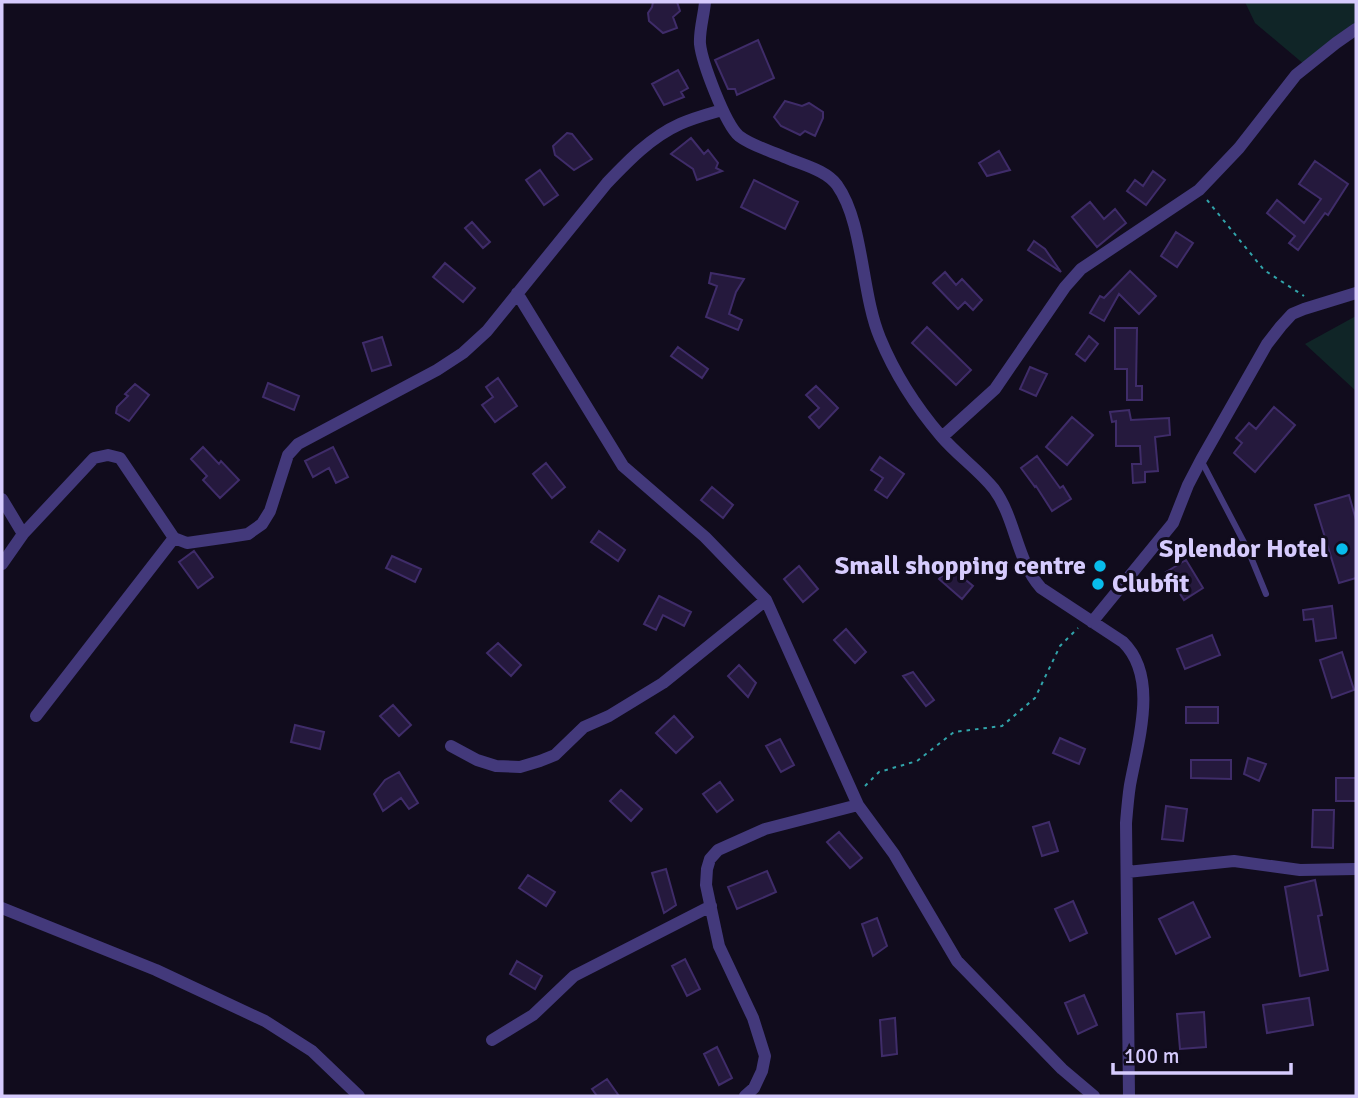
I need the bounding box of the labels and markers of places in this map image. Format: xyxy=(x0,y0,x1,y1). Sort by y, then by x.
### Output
place label: Splendor Hotel xyxy=(1159,533,1328,565)
marker: Splendor Hotel xyxy=(1334,541,1350,557)
place label: Small shopping centre xyxy=(835,550,1086,582)
marker: Small shopping centre xyxy=(1092,558,1108,574)
place label: Clubfit xyxy=(1112,568,1189,600)
marker: Clubfit xyxy=(1090,576,1106,592)

